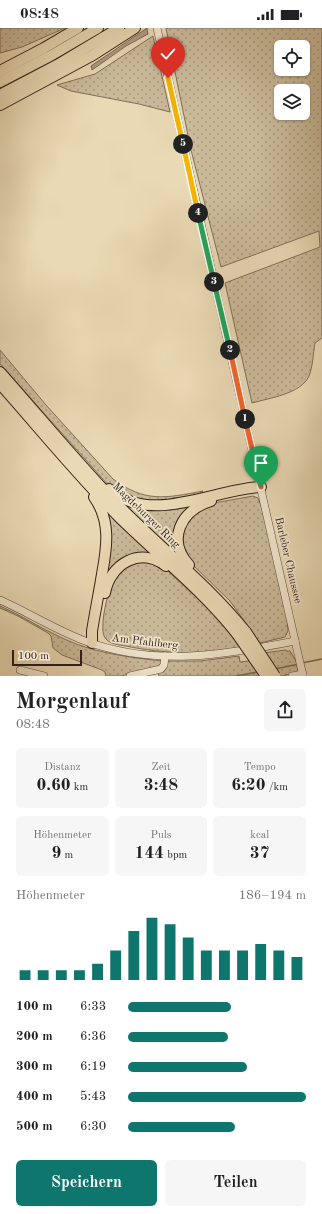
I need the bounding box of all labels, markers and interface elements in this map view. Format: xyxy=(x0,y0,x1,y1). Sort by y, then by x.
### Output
text: 08:48 xyxy=(20,7,59,22)
pin xyxy=(151,37,185,78)
map controls xyxy=(274,40,310,120)
button: locate xyxy=(274,40,310,76)
icon: check xyxy=(157,43,179,65)
button: layers xyxy=(274,84,310,120)
pin: 5 xyxy=(173,134,193,154)
text: 5 xyxy=(180,138,186,149)
pin: 4 xyxy=(188,203,208,223)
text: 4 xyxy=(195,207,201,218)
pin: 3 xyxy=(204,272,224,292)
text: 3 xyxy=(211,276,217,287)
pin: 2 xyxy=(220,340,240,360)
text: 2 xyxy=(227,344,233,355)
pin: 1 xyxy=(235,409,255,429)
text: 1 xyxy=(242,413,248,424)
pin xyxy=(244,446,278,487)
icon: arrive xyxy=(250,452,272,474)
street label: Magdeburger Ring xyxy=(110,481,182,551)
street label: Barleber Chaussee xyxy=(272,516,303,605)
street label: Am Pfahlberg xyxy=(111,633,179,652)
scale bar xyxy=(12,648,82,667)
text: 100 m xyxy=(18,651,49,662)
button: share xyxy=(264,689,306,731)
text: Morgenlauf xyxy=(16,691,129,713)
text: 08:48 xyxy=(16,718,50,731)
text: Distanz xyxy=(44,762,81,773)
text: Zeit xyxy=(151,762,171,773)
text: Tempo xyxy=(244,762,276,773)
text: 0.60 xyxy=(36,777,71,794)
text: 3:48 xyxy=(144,777,178,794)
text: 6:20 xyxy=(231,777,266,794)
text: km xyxy=(71,782,88,793)
text: /km xyxy=(266,782,288,793)
text: Höhenmeter xyxy=(33,830,91,841)
text: Puls xyxy=(150,830,172,841)
text: kcal xyxy=(250,830,269,841)
text: 9 xyxy=(51,845,61,862)
text: 144 xyxy=(135,845,164,862)
text: 37 xyxy=(250,845,270,862)
text: m xyxy=(61,850,73,861)
text: bpm xyxy=(164,850,187,861)
text: Höhenmeter xyxy=(16,889,85,902)
text: 186–194 m xyxy=(239,889,306,902)
text: 100 m xyxy=(16,1000,53,1013)
text: 6:33 xyxy=(80,1000,106,1013)
text: 200 m xyxy=(16,1030,53,1043)
text: 6:36 xyxy=(80,1030,106,1043)
text: 300 m xyxy=(16,1060,53,1073)
text: 6:19 xyxy=(80,1060,106,1073)
text: 400 m xyxy=(16,1090,53,1103)
text: 5:43 xyxy=(80,1090,106,1103)
text: 500 m xyxy=(16,1120,53,1133)
text: 6:30 xyxy=(80,1120,106,1133)
button: Speichern xyxy=(16,1160,157,1206)
button: Teilen xyxy=(165,1160,306,1206)

